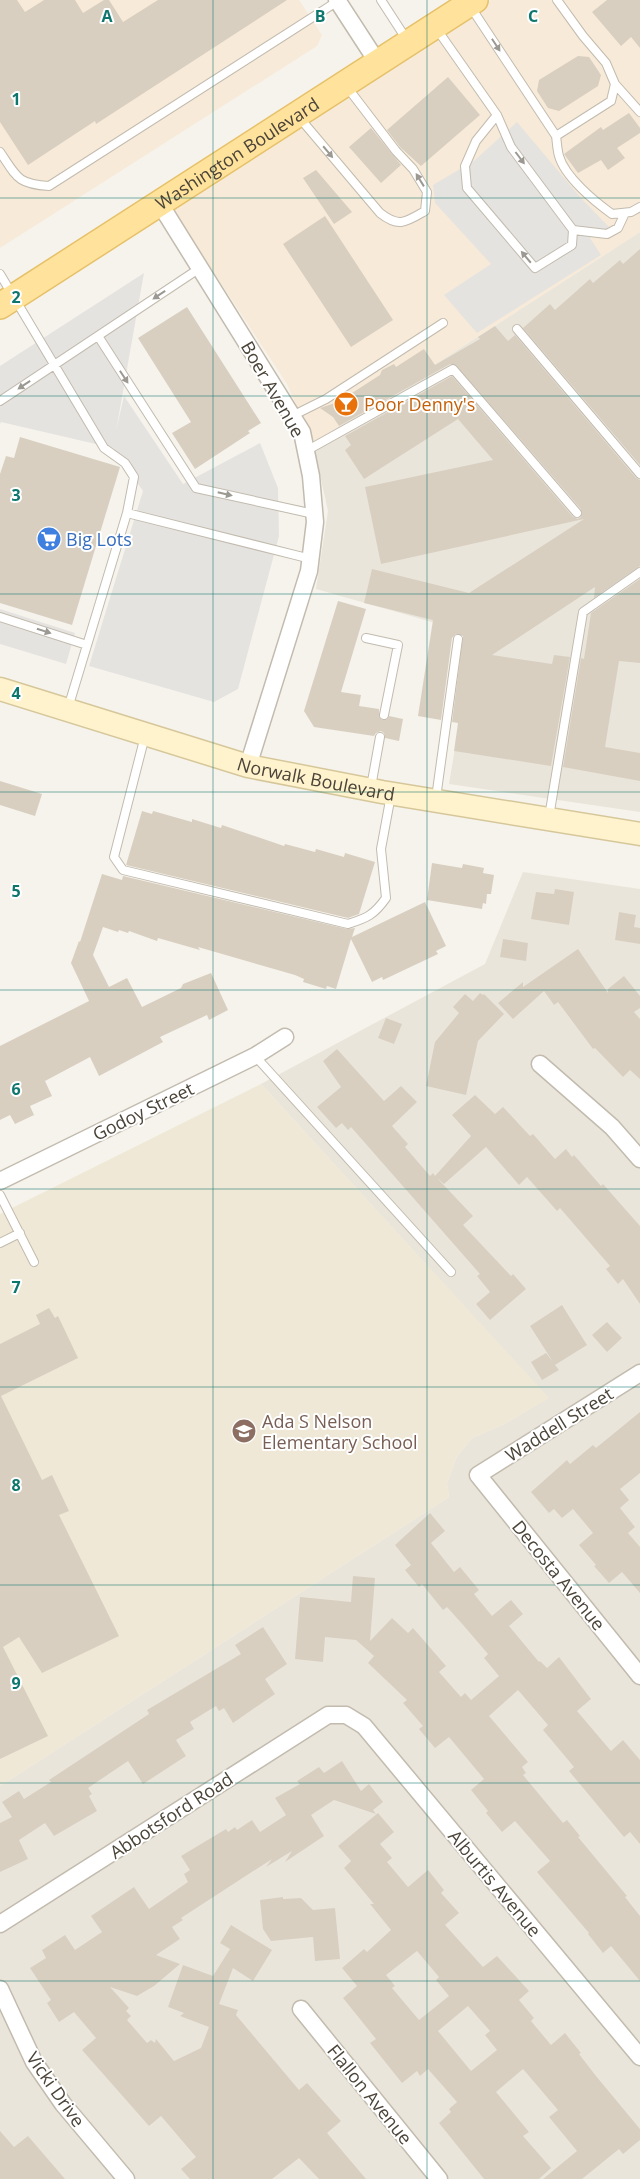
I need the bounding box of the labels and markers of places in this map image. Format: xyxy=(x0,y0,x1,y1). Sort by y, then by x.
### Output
bar icon: Poor Denny's xyxy=(333,391,359,417)
place label: Poor Denny's xyxy=(364,392,475,416)
supermarket icon: Big Lots xyxy=(36,526,62,552)
place label: Big Lots xyxy=(66,527,132,551)
place label: Ada S Nelson Elementary School xyxy=(262,1409,418,1454)
school or university icon: Ada S Nelson Elementary School xyxy=(231,1418,257,1444)

